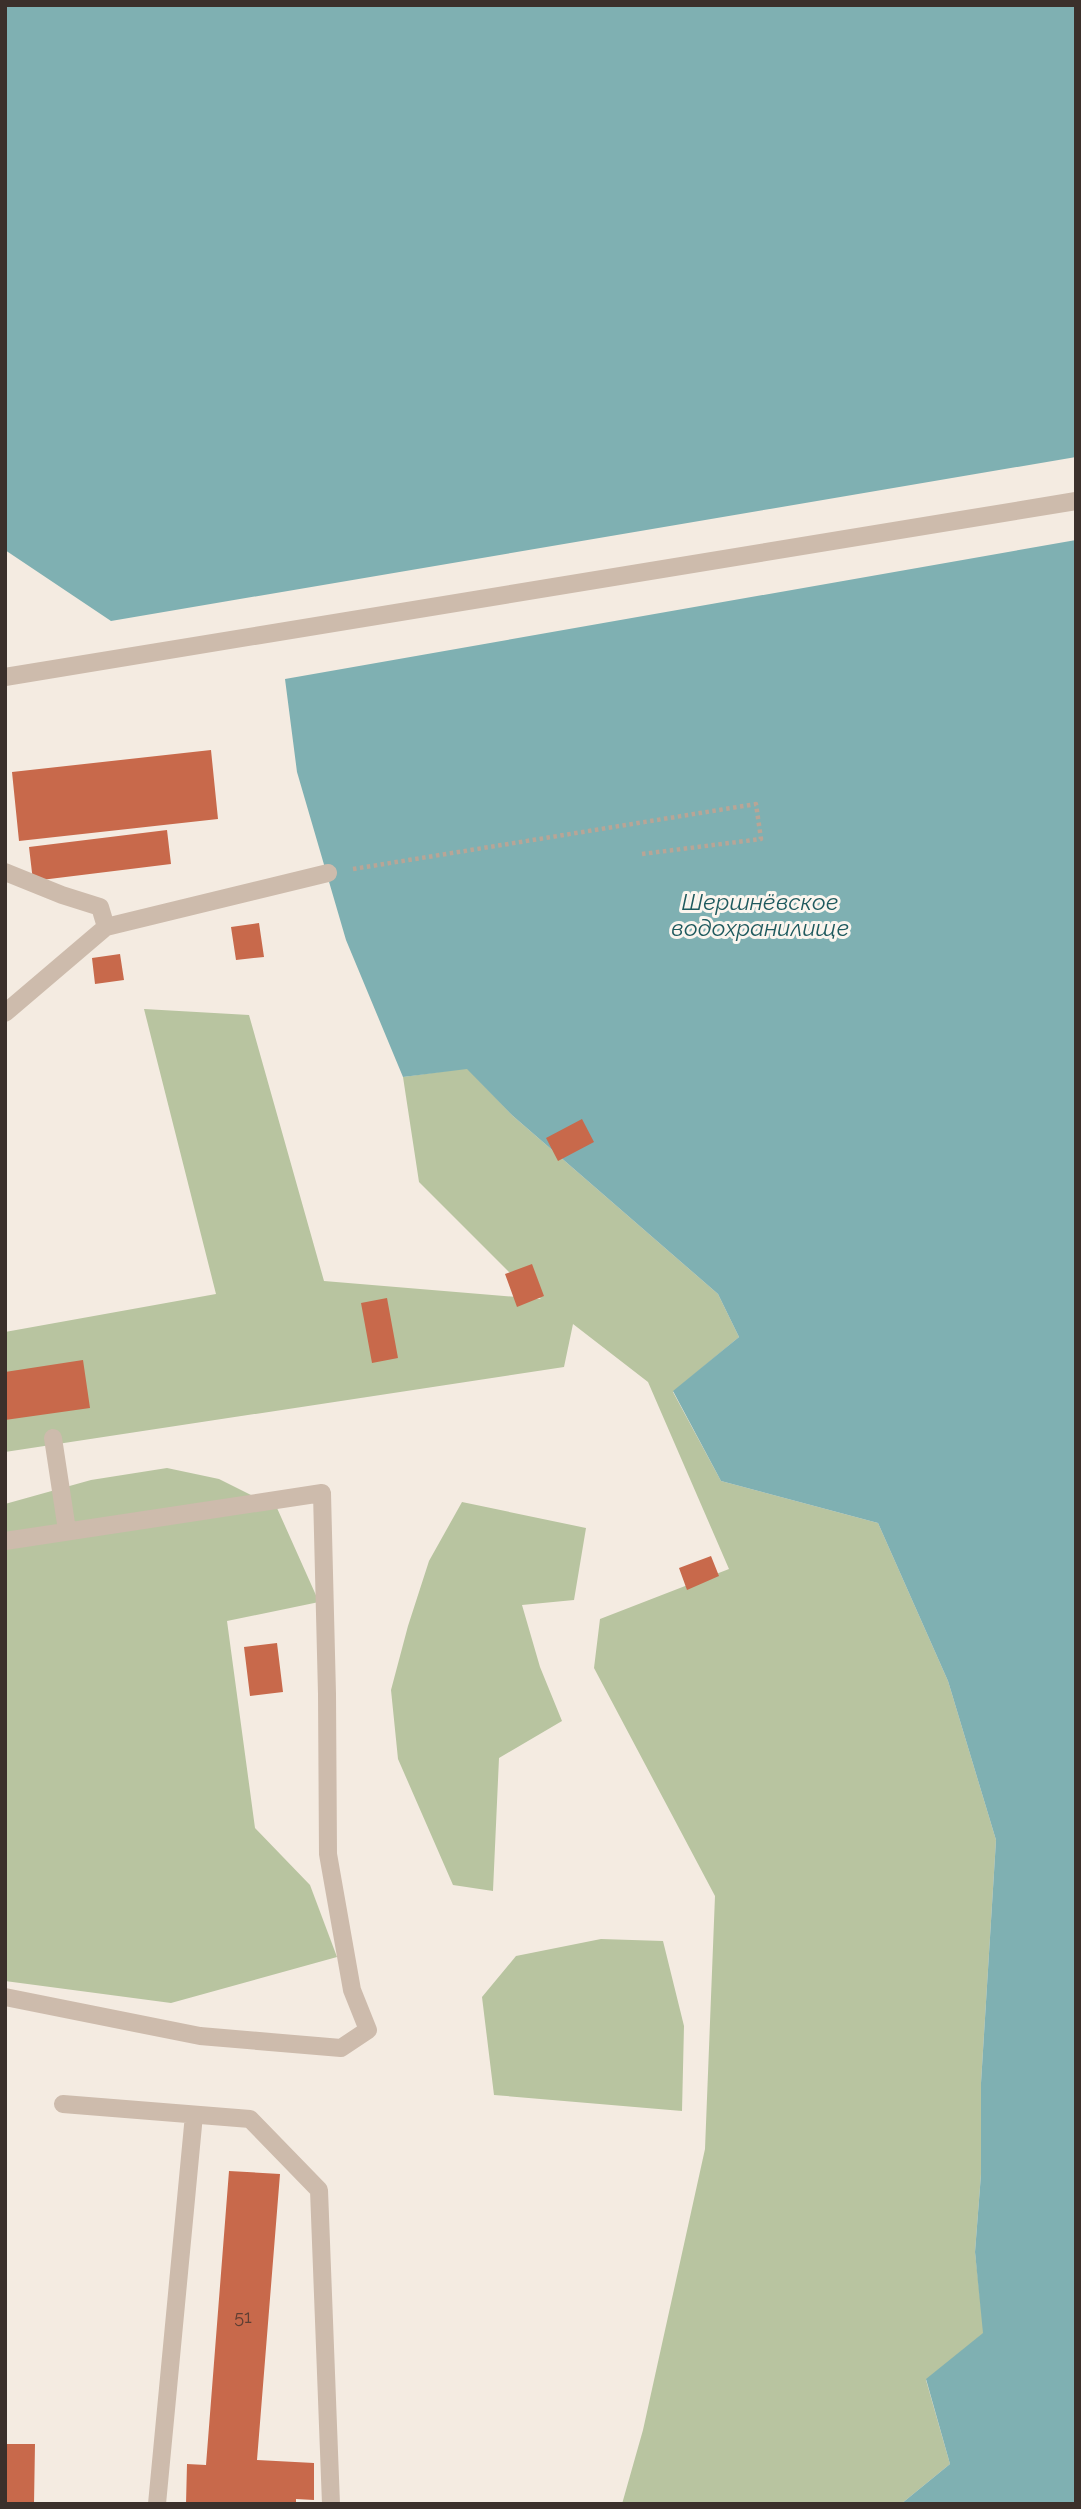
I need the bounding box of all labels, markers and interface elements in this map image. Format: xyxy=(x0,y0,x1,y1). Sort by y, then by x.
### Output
water label: Шершнёвское водохранилище xyxy=(671,888,849,941)
house number: 51 xyxy=(234,2306,252,2327)

